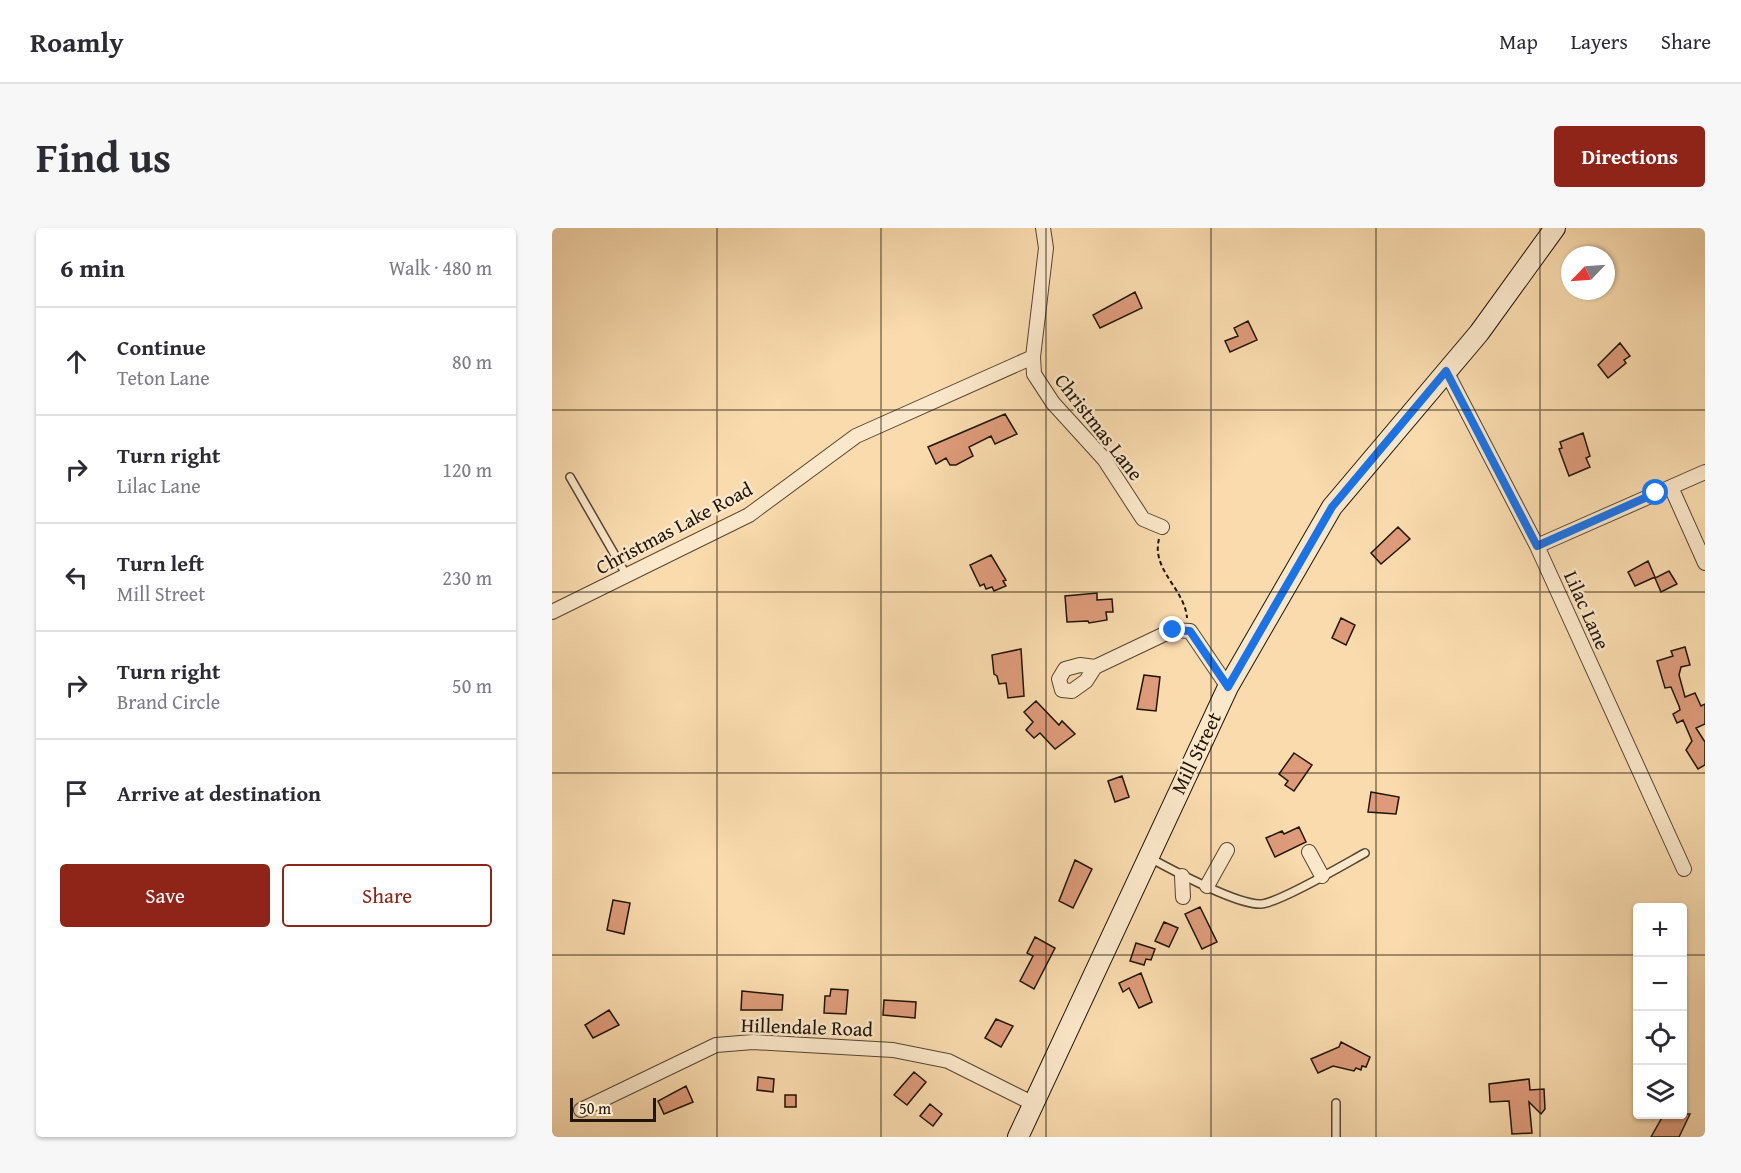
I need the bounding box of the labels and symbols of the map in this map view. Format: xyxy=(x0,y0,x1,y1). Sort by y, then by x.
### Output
north arrow xyxy=(1561,246,1615,300)
street label: Christmas Lane xyxy=(1048,367,1151,486)
street label: Christmas Lake Road xyxy=(590,474,758,581)
route start xyxy=(1642,479,1668,505)
street label: Lilac Lane xyxy=(1557,566,1618,654)
route end xyxy=(1159,616,1185,642)
street label: Mill Street xyxy=(1163,707,1228,799)
street label: Hillendale Road xyxy=(740,1010,874,1043)
scale bar xyxy=(570,1095,656,1122)

